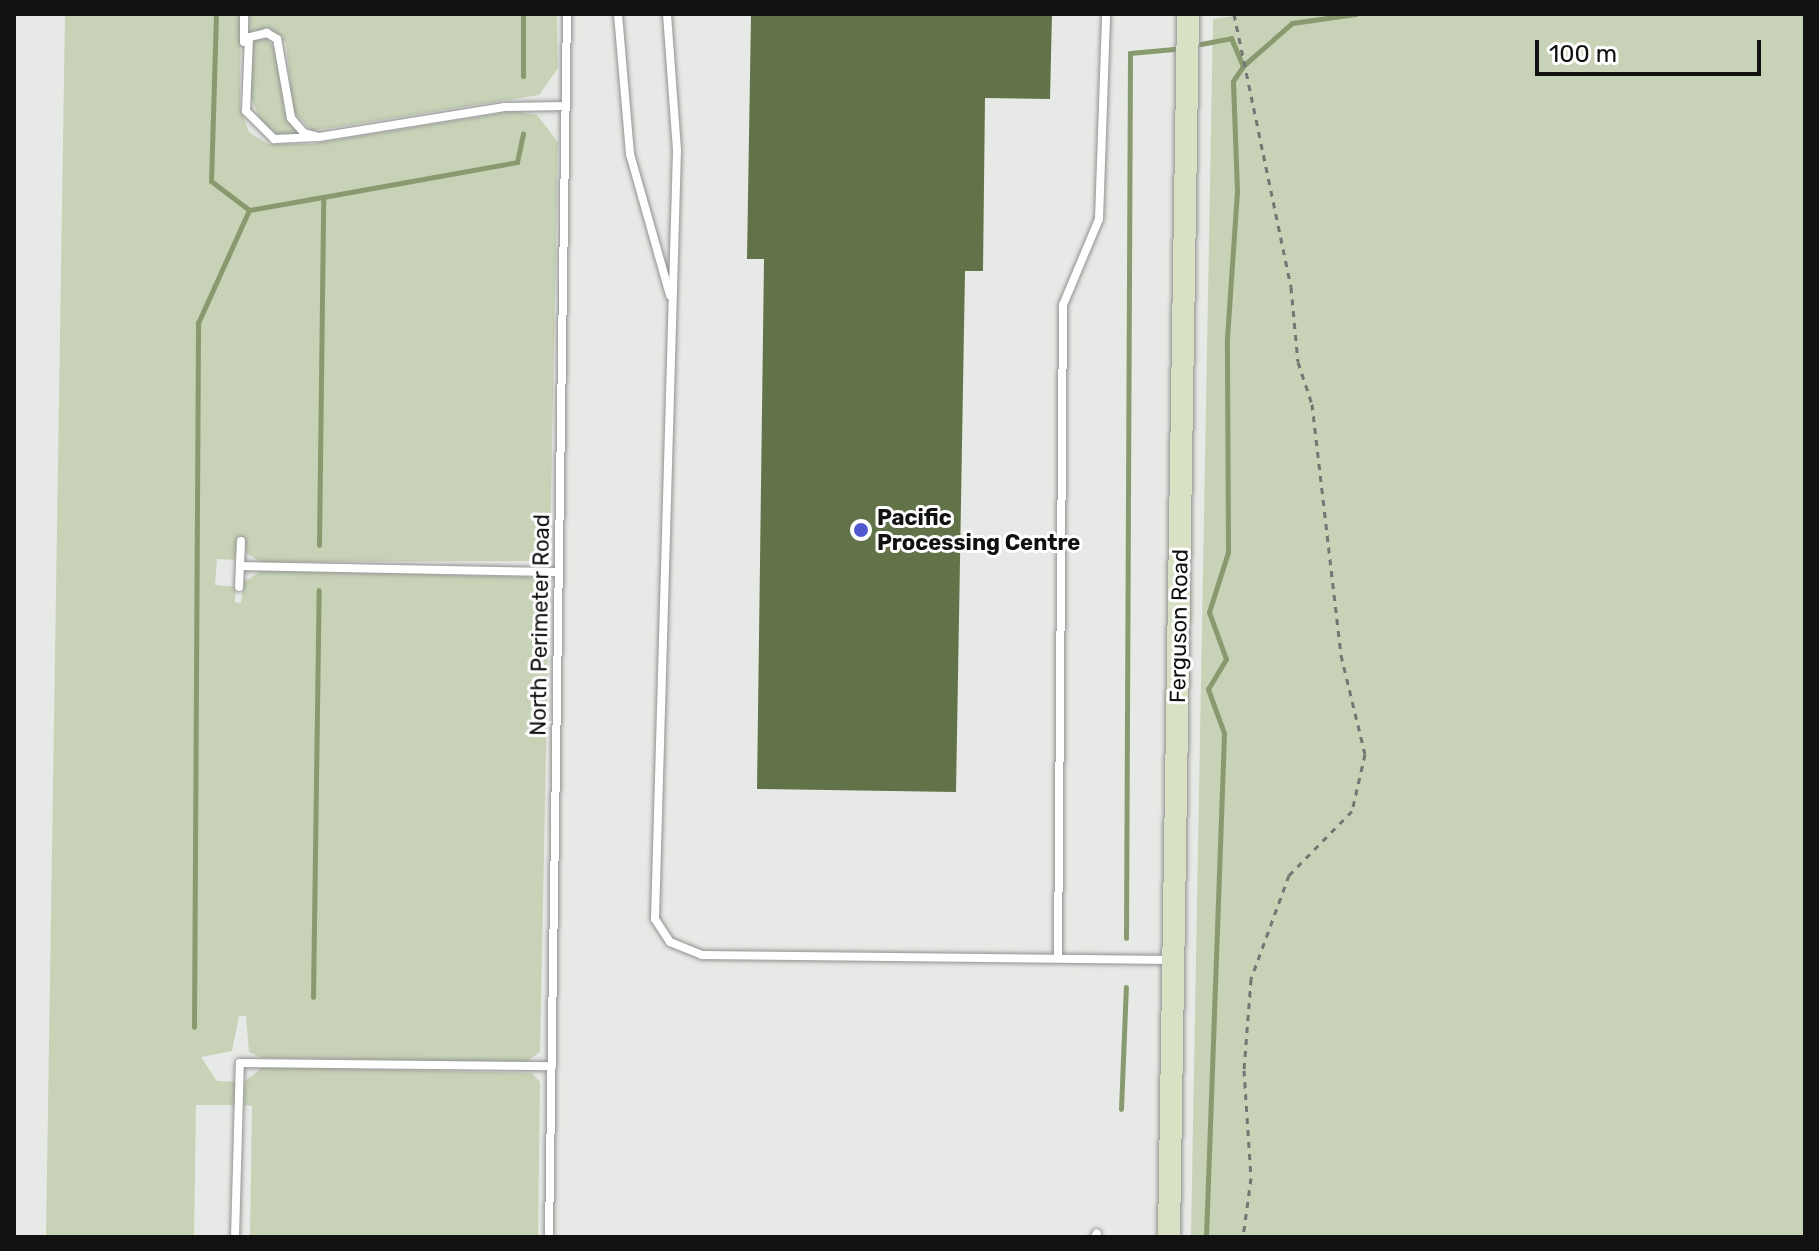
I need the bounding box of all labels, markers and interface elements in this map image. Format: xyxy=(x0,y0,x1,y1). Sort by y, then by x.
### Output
scale bar xyxy=(1539,24,1765,74)
text: 100 m xyxy=(1549,40,1617,68)
place label: Pacific Processing Centre xyxy=(877,504,1080,556)
street label: North Perimeter Road xyxy=(525,514,555,736)
marker: Pacific Processing Centre xyxy=(852,521,870,539)
street label: Ferguson Road xyxy=(1164,549,1194,703)

